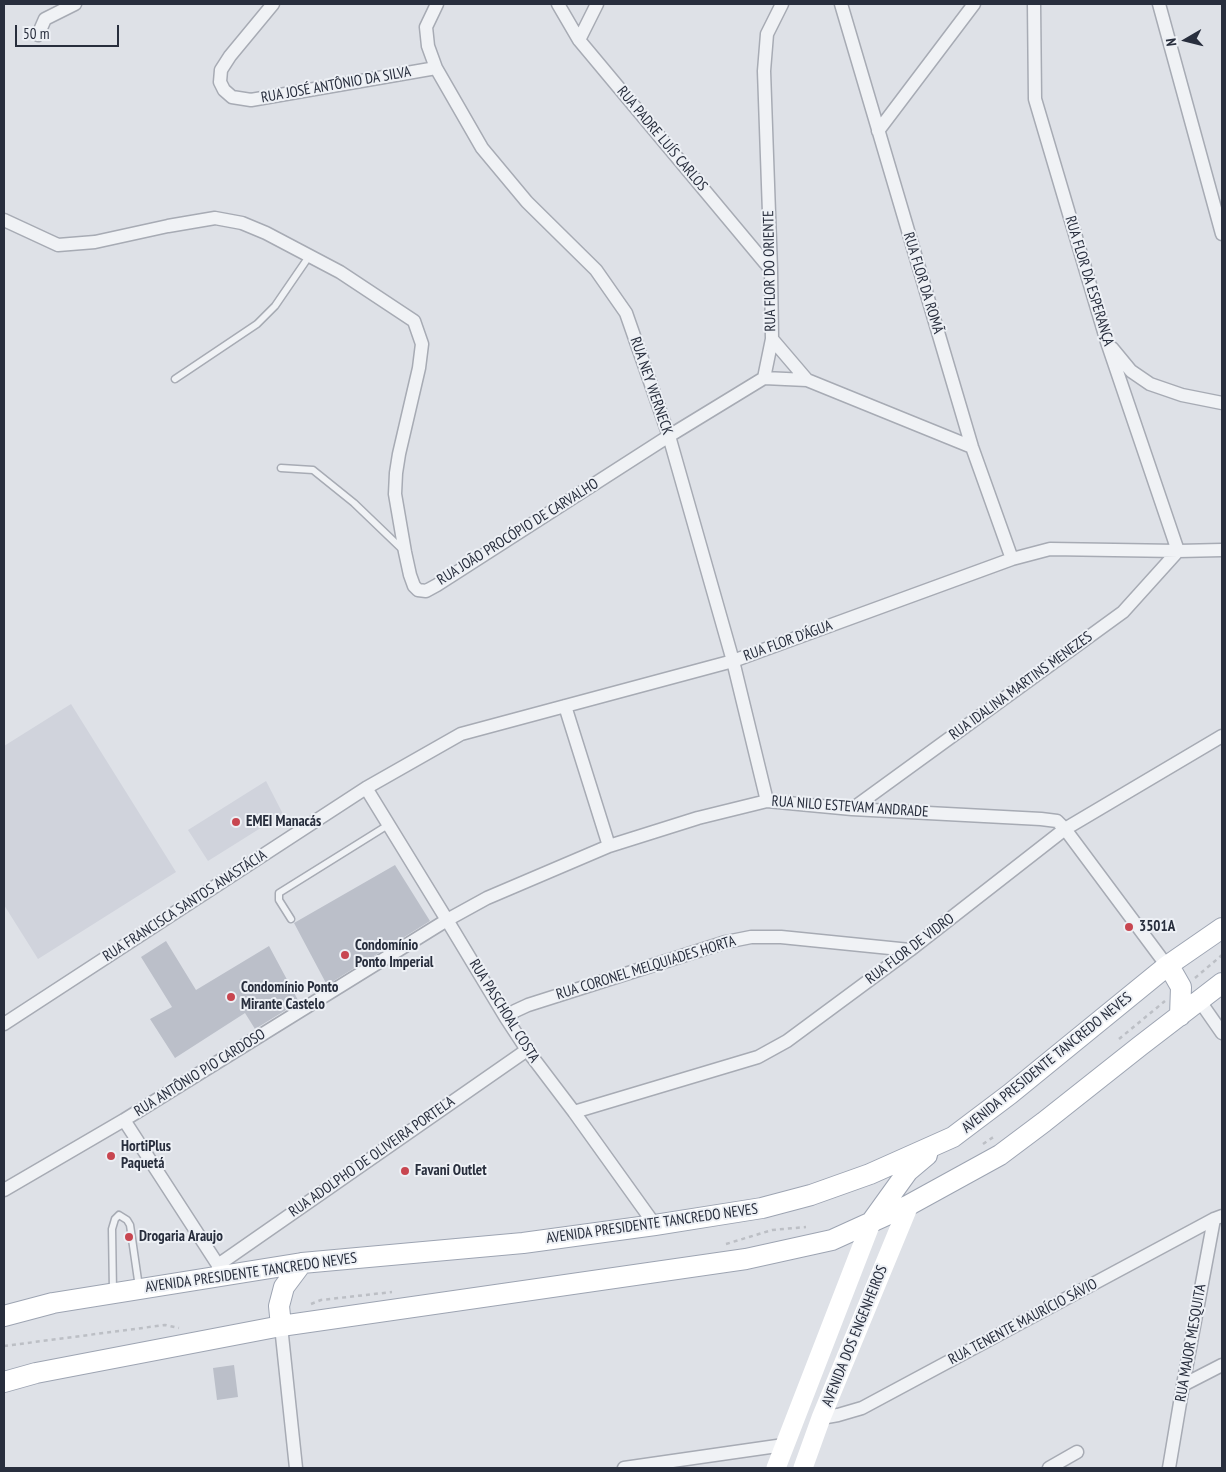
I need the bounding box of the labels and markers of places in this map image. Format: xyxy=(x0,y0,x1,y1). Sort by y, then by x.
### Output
place label: EMEI Manacás xyxy=(246,813,321,831)
marker: EMEI Manacás xyxy=(230,816,242,828)
place label: 3501A xyxy=(1139,918,1175,936)
marker: 3501A xyxy=(1123,921,1135,933)
place label: Condomínio Ponto Imperial xyxy=(355,937,433,972)
marker: Condomínio Ponto Imperial xyxy=(339,949,351,961)
place label: Condomínio Ponto Mirante Castelo xyxy=(241,979,339,1014)
marker: Condomínio Ponto Mirante Castelo xyxy=(225,991,237,1003)
place label: HortiPlus Paquetá xyxy=(121,1138,171,1173)
marker: HortiPlus Paquetá xyxy=(105,1150,117,1162)
place label: Favani Outlet xyxy=(415,1162,487,1180)
marker: Favani Outlet xyxy=(399,1165,411,1177)
place label: Drogaria Araujo xyxy=(139,1228,223,1246)
marker: Drogaria Araujo xyxy=(123,1231,135,1243)

